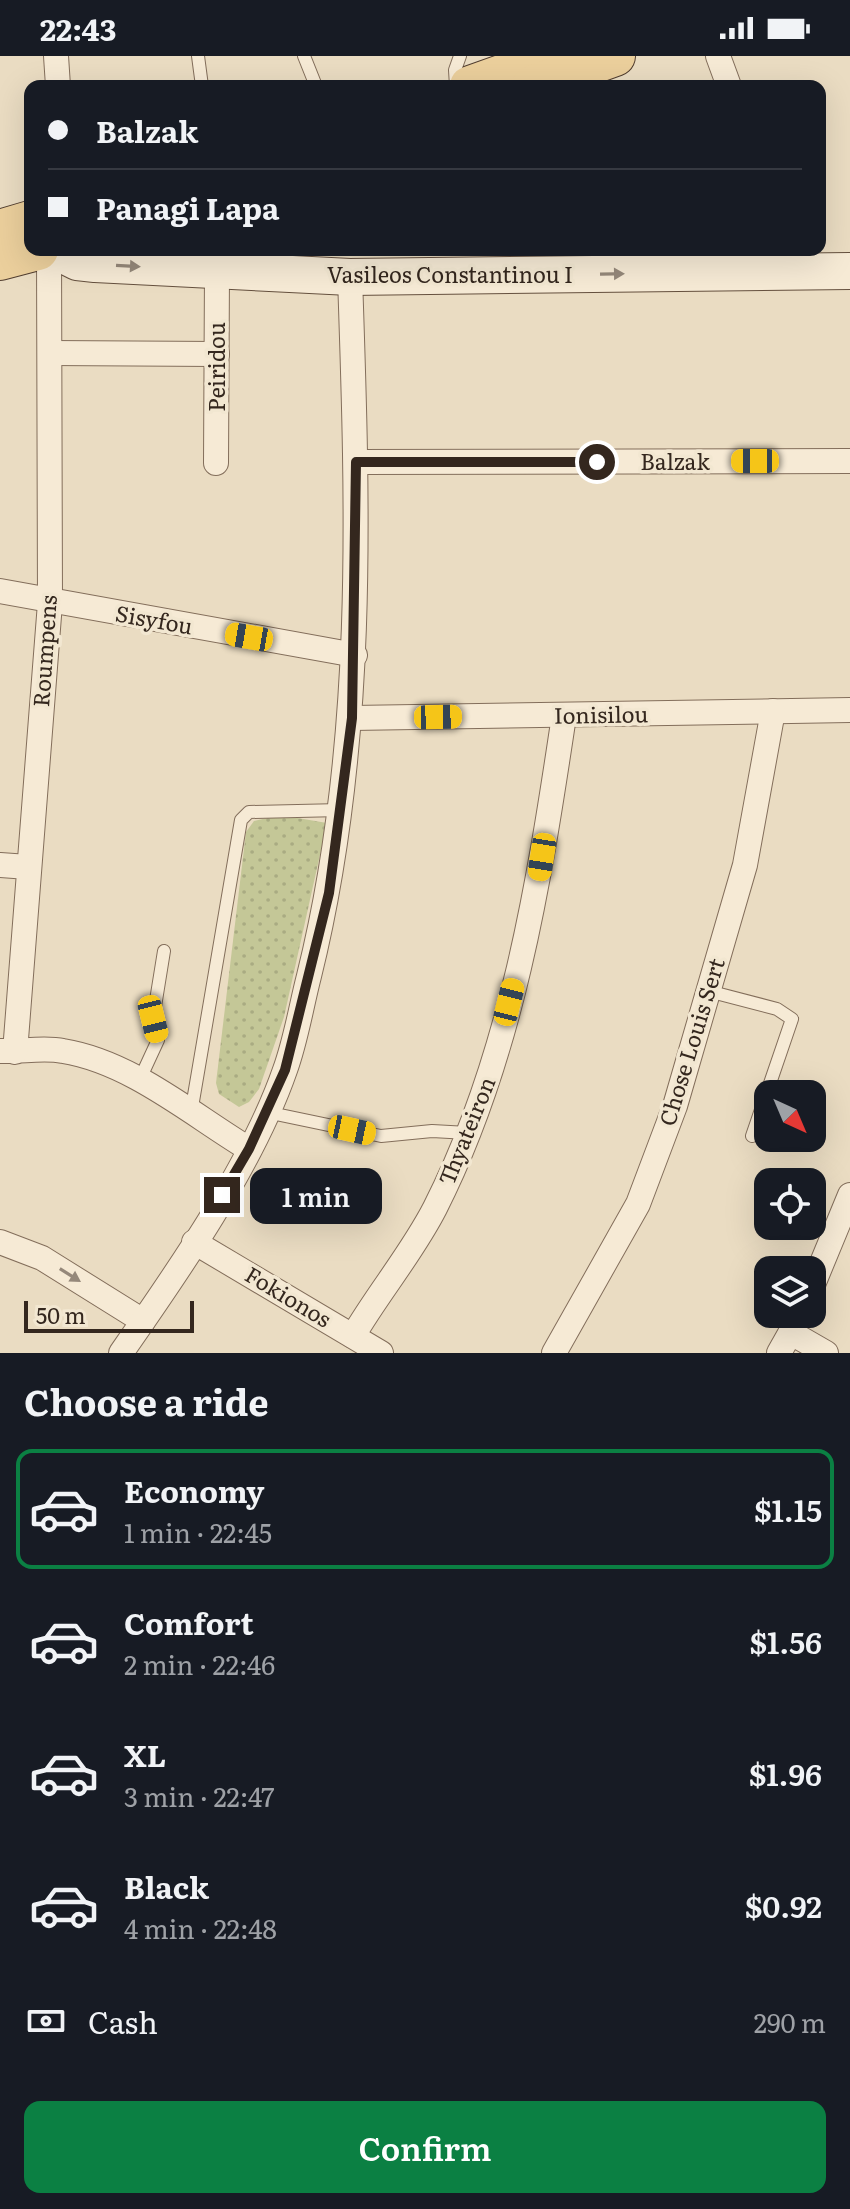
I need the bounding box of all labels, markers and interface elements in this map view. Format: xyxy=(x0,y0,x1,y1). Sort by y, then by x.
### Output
text: 22:43 xyxy=(40,6,116,50)
text: Balzak xyxy=(96,108,198,152)
text: Panagi Lapa xyxy=(96,185,279,229)
street label: Vasileos Constantinou I xyxy=(327,257,573,290)
one-way arrow xyxy=(116,260,141,273)
one-way arrow xyxy=(600,268,625,280)
street label: Peiridou xyxy=(199,322,232,412)
route start xyxy=(579,444,615,480)
street label: Balzak xyxy=(640,444,710,477)
car xyxy=(731,449,779,473)
street label: Roumpens xyxy=(23,594,64,708)
street label: Sisyfou xyxy=(113,596,196,642)
car xyxy=(223,621,275,653)
street label: Ionisilou xyxy=(553,696,649,731)
car xyxy=(414,705,462,729)
car xyxy=(526,831,558,883)
street label: Chose Louis Sert xyxy=(649,953,732,1130)
car xyxy=(492,976,526,1028)
car xyxy=(136,993,170,1045)
street label: Thyateiron xyxy=(429,1071,502,1190)
north arrow xyxy=(754,1080,826,1152)
map controls xyxy=(754,1080,826,1328)
car xyxy=(326,1113,378,1147)
callout: 1 min xyxy=(250,1167,382,1223)
button: locate xyxy=(754,1168,826,1240)
text: 1 min xyxy=(282,1176,350,1215)
route end xyxy=(204,1177,240,1213)
button: layers xyxy=(754,1256,826,1328)
street label: Fokionos xyxy=(239,1257,338,1334)
one-way arrow xyxy=(59,1268,81,1282)
scale bar xyxy=(24,1297,194,1333)
text: 50 m xyxy=(36,1298,86,1331)
text: Choose a ride xyxy=(24,1374,269,1427)
text: Economy xyxy=(124,1468,264,1512)
icon: car xyxy=(28,1473,100,1545)
text: $1.15 xyxy=(754,1487,822,1531)
text: 1 min · 22:45 xyxy=(124,1512,272,1551)
text: Comfort xyxy=(124,1600,254,1644)
icon: car xyxy=(28,1605,100,1677)
text: $1.56 xyxy=(749,1619,822,1663)
text: 2 min · 22:46 xyxy=(124,1644,275,1683)
text: XL xyxy=(124,1732,166,1776)
icon: car xyxy=(28,1737,100,1809)
text: $1.96 xyxy=(749,1751,822,1795)
text: 3 min · 22:47 xyxy=(124,1776,275,1815)
text: Black xyxy=(124,1864,209,1908)
icon: car xyxy=(28,1869,100,1941)
text: $0.92 xyxy=(745,1883,822,1927)
text: 4 min · 22:48 xyxy=(124,1908,277,1947)
icon: cash xyxy=(24,1999,68,2043)
text: Cash xyxy=(88,1999,158,2043)
text: 290 m xyxy=(754,2002,826,2041)
button: Confirm xyxy=(24,2101,826,2193)

